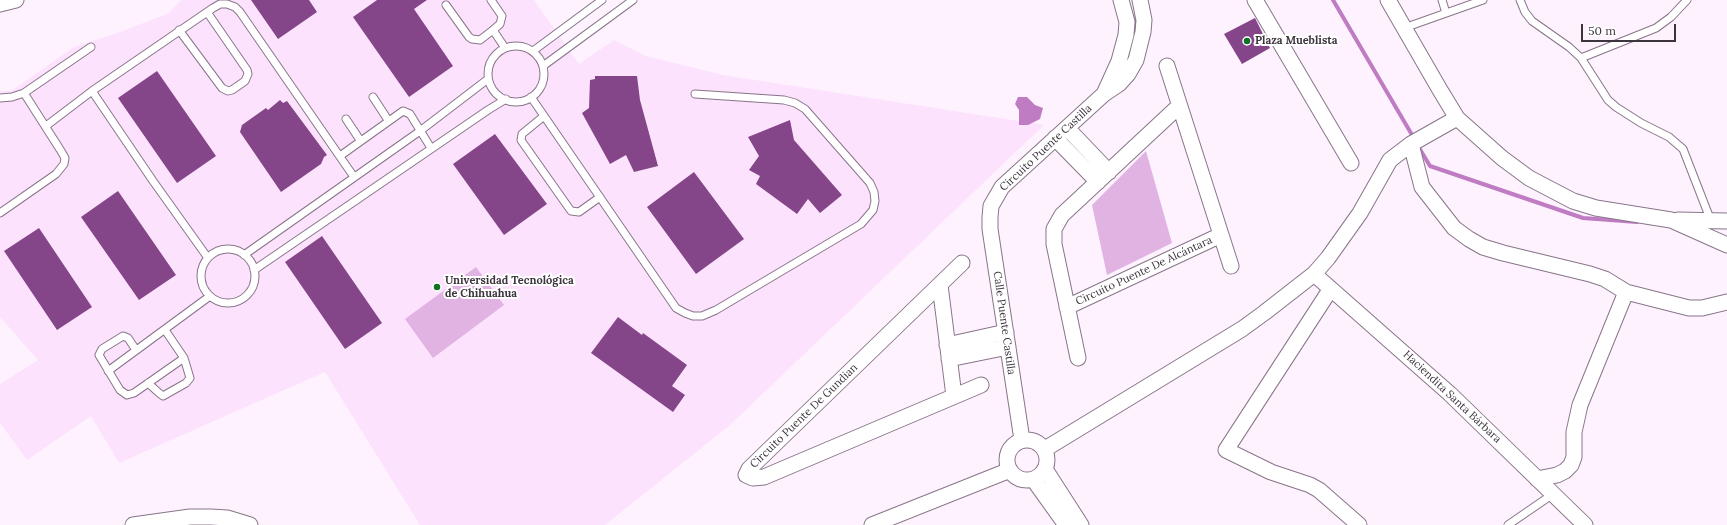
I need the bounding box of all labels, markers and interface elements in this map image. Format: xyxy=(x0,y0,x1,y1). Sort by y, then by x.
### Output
scale bar xyxy=(1583,16,1678,42)
text: 50 m xyxy=(1588,23,1616,38)
place label: Plaza Mueblista xyxy=(1255,34,1338,48)
marker: Plaza Mueblista xyxy=(1242,36,1252,46)
street label: Circuito Puente Castilla xyxy=(997,102,1095,194)
street label: Circuito Puente De Alcántara xyxy=(1074,234,1214,308)
street label: Calle Puente Castilla xyxy=(990,270,1018,376)
place label: Universidad Tecnológica de Chihuahua xyxy=(445,274,574,300)
marker: Universidad Tecnológica de Chihuahua xyxy=(432,282,442,292)
street label: Haciendita Santa Bárbara xyxy=(1400,348,1504,446)
street label: Circuito Puente De Gundian xyxy=(748,361,860,471)

